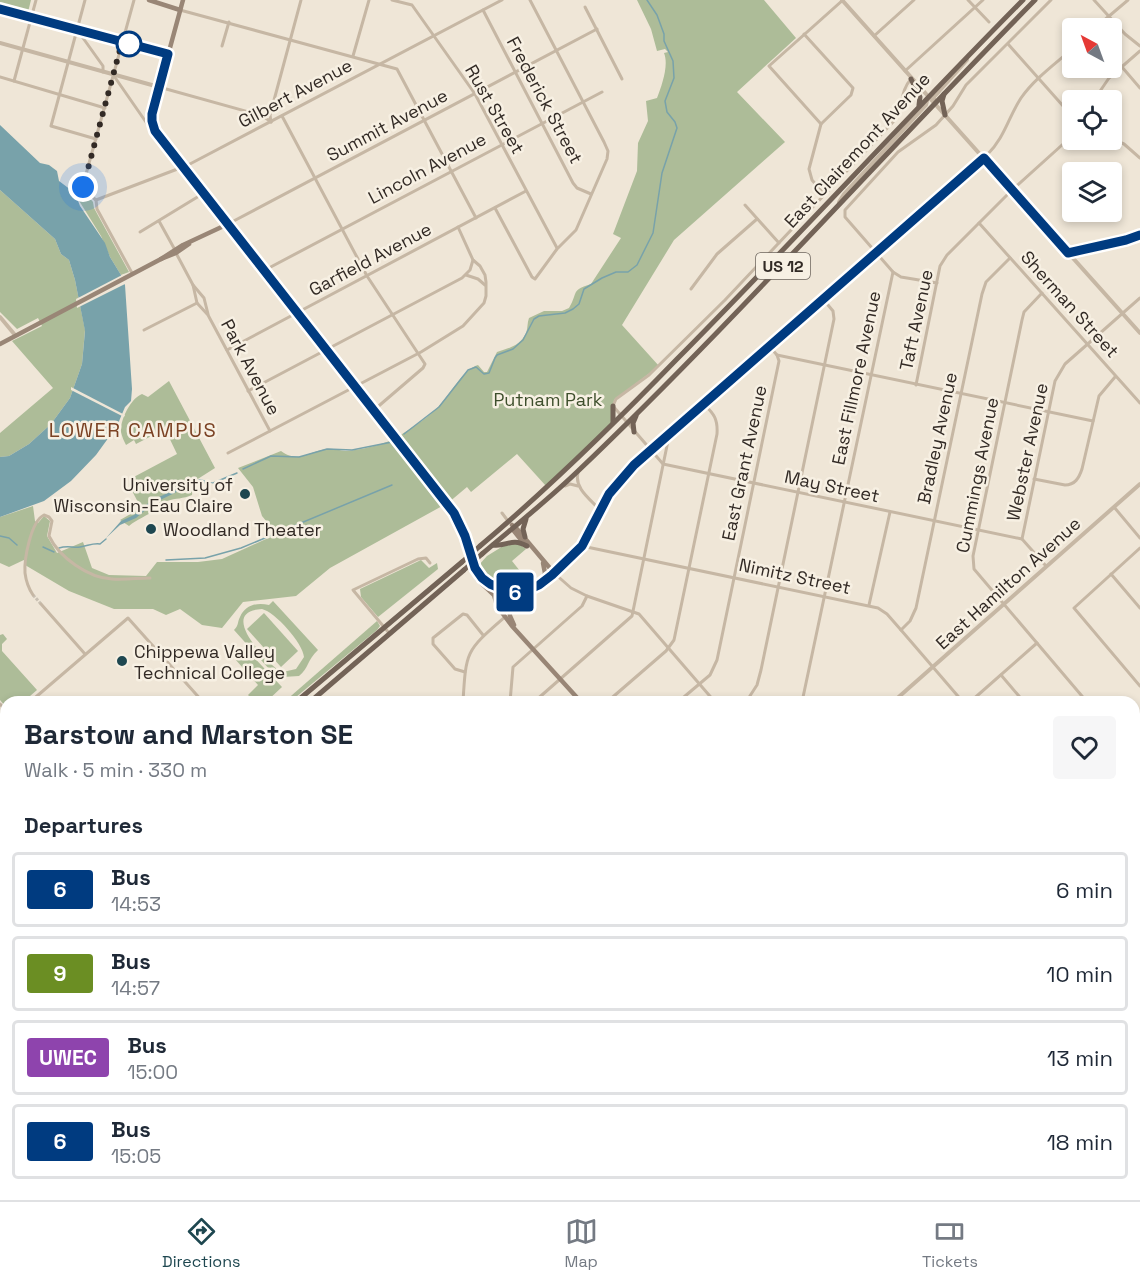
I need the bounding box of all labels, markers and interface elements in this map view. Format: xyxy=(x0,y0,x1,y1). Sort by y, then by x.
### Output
north arrow xyxy=(1062,18,1122,78)
map controls xyxy=(1062,18,1122,222)
unlabelled marker xyxy=(116,31,142,57)
street label: Frederick Street xyxy=(502,33,588,167)
street label: Gilbert Avenue xyxy=(234,53,356,133)
street label: Rust Street xyxy=(460,60,530,158)
street label: East Clairemont Avenue xyxy=(779,68,935,232)
street label: Summit Avenue xyxy=(323,83,451,167)
button: locate xyxy=(1062,90,1122,150)
street label: Lincoln Avenue xyxy=(364,127,490,209)
button: layers xyxy=(1062,162,1122,222)
your location xyxy=(68,172,98,202)
street label: Garfield Avenue xyxy=(305,217,435,301)
street label: Sherman Street xyxy=(1016,246,1124,362)
road number: US 12 xyxy=(756,253,810,279)
street label: Taft Avenue xyxy=(894,267,938,373)
street label: East Fillmore Avenue xyxy=(826,289,886,467)
street label: Park Avenue xyxy=(216,315,286,419)
street label: Bradley Avenue xyxy=(912,370,962,506)
street label: Webster Avenue xyxy=(1001,381,1053,523)
street label: East Grant Avenue xyxy=(716,383,772,543)
park label: Putnam Park xyxy=(493,388,603,411)
street label: Cummings Avenue xyxy=(951,395,1003,555)
district label: LOWER CAMPUS xyxy=(49,417,217,443)
street label: May Street xyxy=(782,465,882,507)
place label: University of Wisconsin-Eau Claire xyxy=(54,473,233,517)
marker: University of Wisconsin-Eau Claire xyxy=(238,487,252,501)
street label: East Hamilton Avenue xyxy=(931,512,1085,654)
place label: Woodland Theater xyxy=(163,518,322,541)
marker: Woodland Theater xyxy=(144,522,158,536)
street label: Nimitz Street xyxy=(737,553,853,599)
line badge: 6 xyxy=(496,572,534,612)
text: 6 xyxy=(509,579,521,606)
place label: Chippewa Valley Technical College xyxy=(134,640,285,684)
marker: Chippewa Valley Technical College xyxy=(115,654,129,668)
text: Barstow and Marston SE xyxy=(24,716,353,752)
button: heart xyxy=(1053,716,1116,779)
text: Walk · 5 min · 330 m xyxy=(24,757,207,783)
text: Departures xyxy=(24,811,143,839)
text: Bus xyxy=(111,863,151,891)
text: 6 xyxy=(54,876,66,903)
text: 6 min xyxy=(1056,876,1113,904)
text: 14:53 xyxy=(111,891,161,917)
text: Bus xyxy=(111,947,151,975)
text: 9 xyxy=(54,960,66,987)
text: 10 min xyxy=(1046,960,1113,988)
text: 14:57 xyxy=(111,975,160,1001)
text: Bus xyxy=(127,1031,167,1059)
text: UWEC xyxy=(39,1044,97,1071)
text: 13 min xyxy=(1047,1044,1113,1072)
text: 15:00 xyxy=(127,1059,178,1085)
text: Bus xyxy=(111,1115,151,1143)
text: 6 xyxy=(54,1128,66,1155)
text: 18 min xyxy=(1047,1128,1113,1156)
text: 15:05 xyxy=(111,1143,161,1169)
tab: Directions xyxy=(162,1215,240,1272)
tab: Map xyxy=(565,1215,598,1272)
tab: Tickets xyxy=(922,1215,978,1272)

